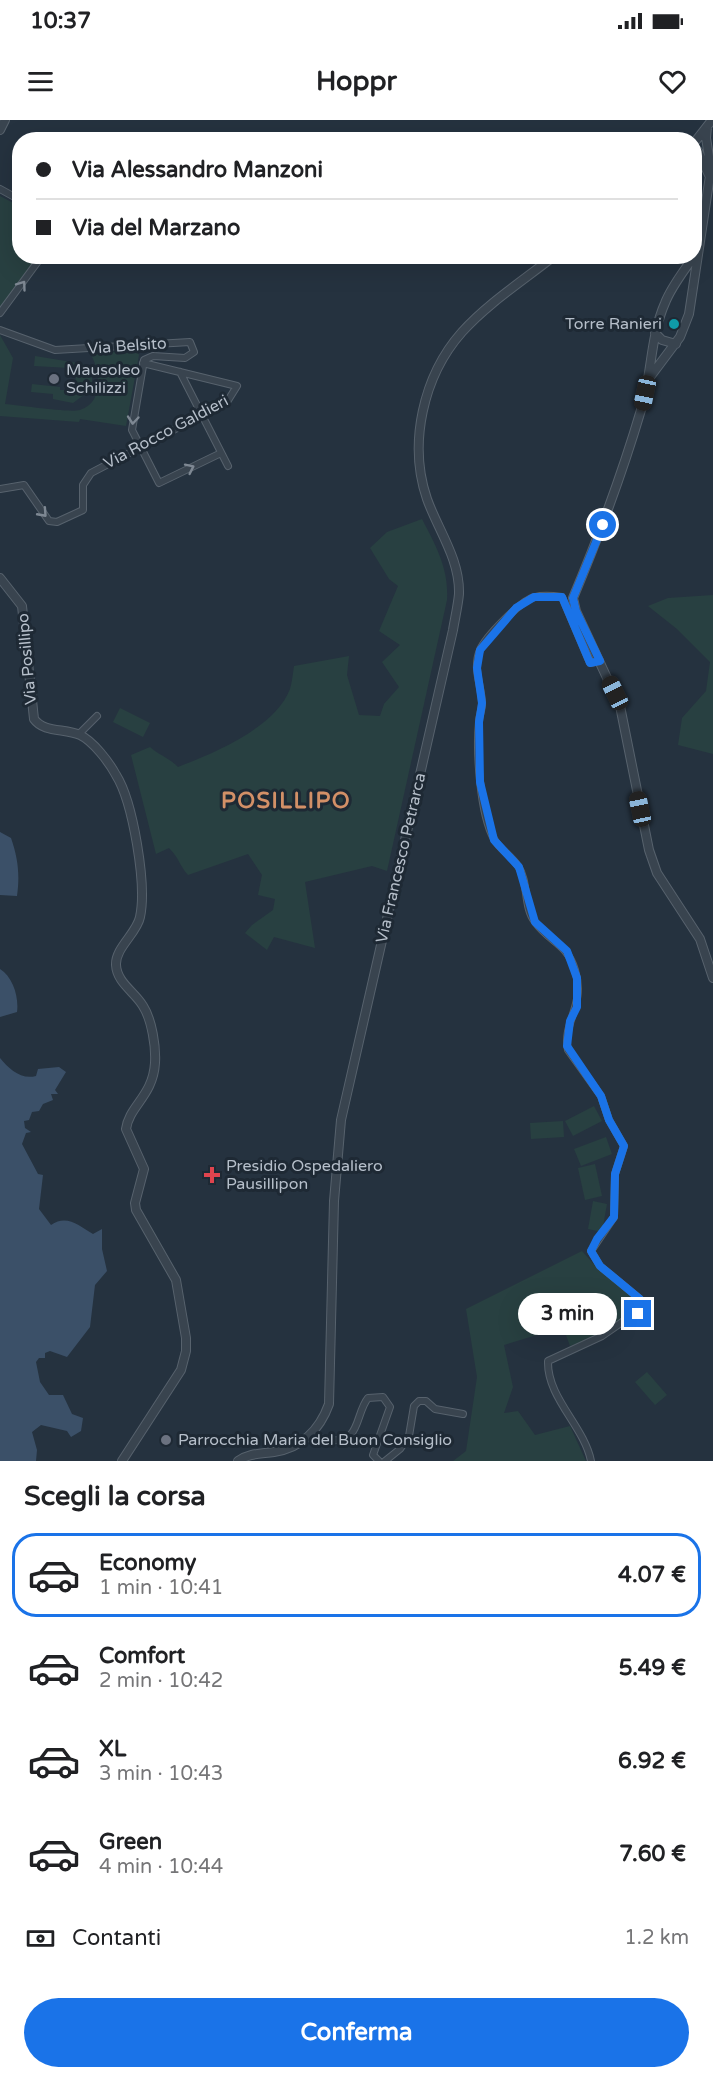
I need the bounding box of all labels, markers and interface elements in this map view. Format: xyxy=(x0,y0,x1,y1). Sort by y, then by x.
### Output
text: 10:37 xyxy=(30,8,91,34)
icon: menu xyxy=(24,65,57,98)
text: Hoppr xyxy=(316,65,397,98)
icon: heart xyxy=(656,65,689,98)
text: Via Alessandro Manzoni xyxy=(72,157,323,183)
text: Via del Marzano xyxy=(72,215,240,241)
one-way arrow xyxy=(14,281,25,292)
place label: Torre Ranieri xyxy=(565,314,662,334)
marker: Torre Ranieri xyxy=(667,317,681,331)
street label: Via Belsito xyxy=(87,333,167,359)
place label: Mausoleo Schilizzi xyxy=(66,360,140,398)
marker: Mausoleo Schilizzi xyxy=(47,372,61,386)
car xyxy=(632,374,658,412)
street label: Via Rocco Galdieri xyxy=(100,391,232,473)
one-way arrow xyxy=(127,416,140,425)
one-way arrow xyxy=(184,464,195,476)
one-way arrow xyxy=(36,506,47,517)
route start xyxy=(589,511,616,538)
street label: Via Posillipo xyxy=(13,612,41,706)
car xyxy=(599,673,631,713)
street label: Via Francesco Petrarca xyxy=(372,771,430,945)
district label: POSILLIPO xyxy=(221,788,351,814)
car xyxy=(627,790,653,828)
place label: Presidio Ospedaliero Pausillipon xyxy=(226,1156,383,1194)
marker: Presidio Ospedaliero Pausillipon xyxy=(203,1166,221,1184)
callout: 3 min xyxy=(518,1293,617,1335)
route end xyxy=(624,1300,651,1327)
text: 3 min xyxy=(541,1302,594,1326)
place label: Parrocchia Maria del Buon Consiglio xyxy=(178,1430,452,1450)
marker: Parrocchia Maria del Buon Consiglio xyxy=(159,1433,173,1447)
text: Scegli la corsa xyxy=(24,1480,206,1513)
icon: car xyxy=(27,1548,81,1602)
text: Economy xyxy=(99,1550,196,1576)
text: 4.07 € xyxy=(618,1562,686,1588)
text: 1 min · 10:41 xyxy=(99,1576,223,1600)
icon: car xyxy=(27,1641,81,1695)
text: Comfort xyxy=(99,1643,185,1669)
text: 5.49 € xyxy=(619,1655,686,1681)
text: 2 min · 10:42 xyxy=(99,1669,223,1693)
icon: car xyxy=(27,1734,81,1788)
text: XL xyxy=(99,1736,126,1762)
text: 6.92 € xyxy=(618,1748,686,1774)
text: 3 min · 10:43 xyxy=(99,1762,223,1786)
icon: car xyxy=(27,1827,81,1881)
text: Green xyxy=(99,1829,162,1855)
text: 7.60 € xyxy=(619,1841,686,1867)
text: 4 min · 10:44 xyxy=(99,1855,223,1879)
icon: cash xyxy=(24,1922,57,1955)
text: Contanti xyxy=(72,1925,161,1951)
text: 1.2 km xyxy=(624,1926,689,1950)
button: Conferma xyxy=(24,1998,689,2067)

